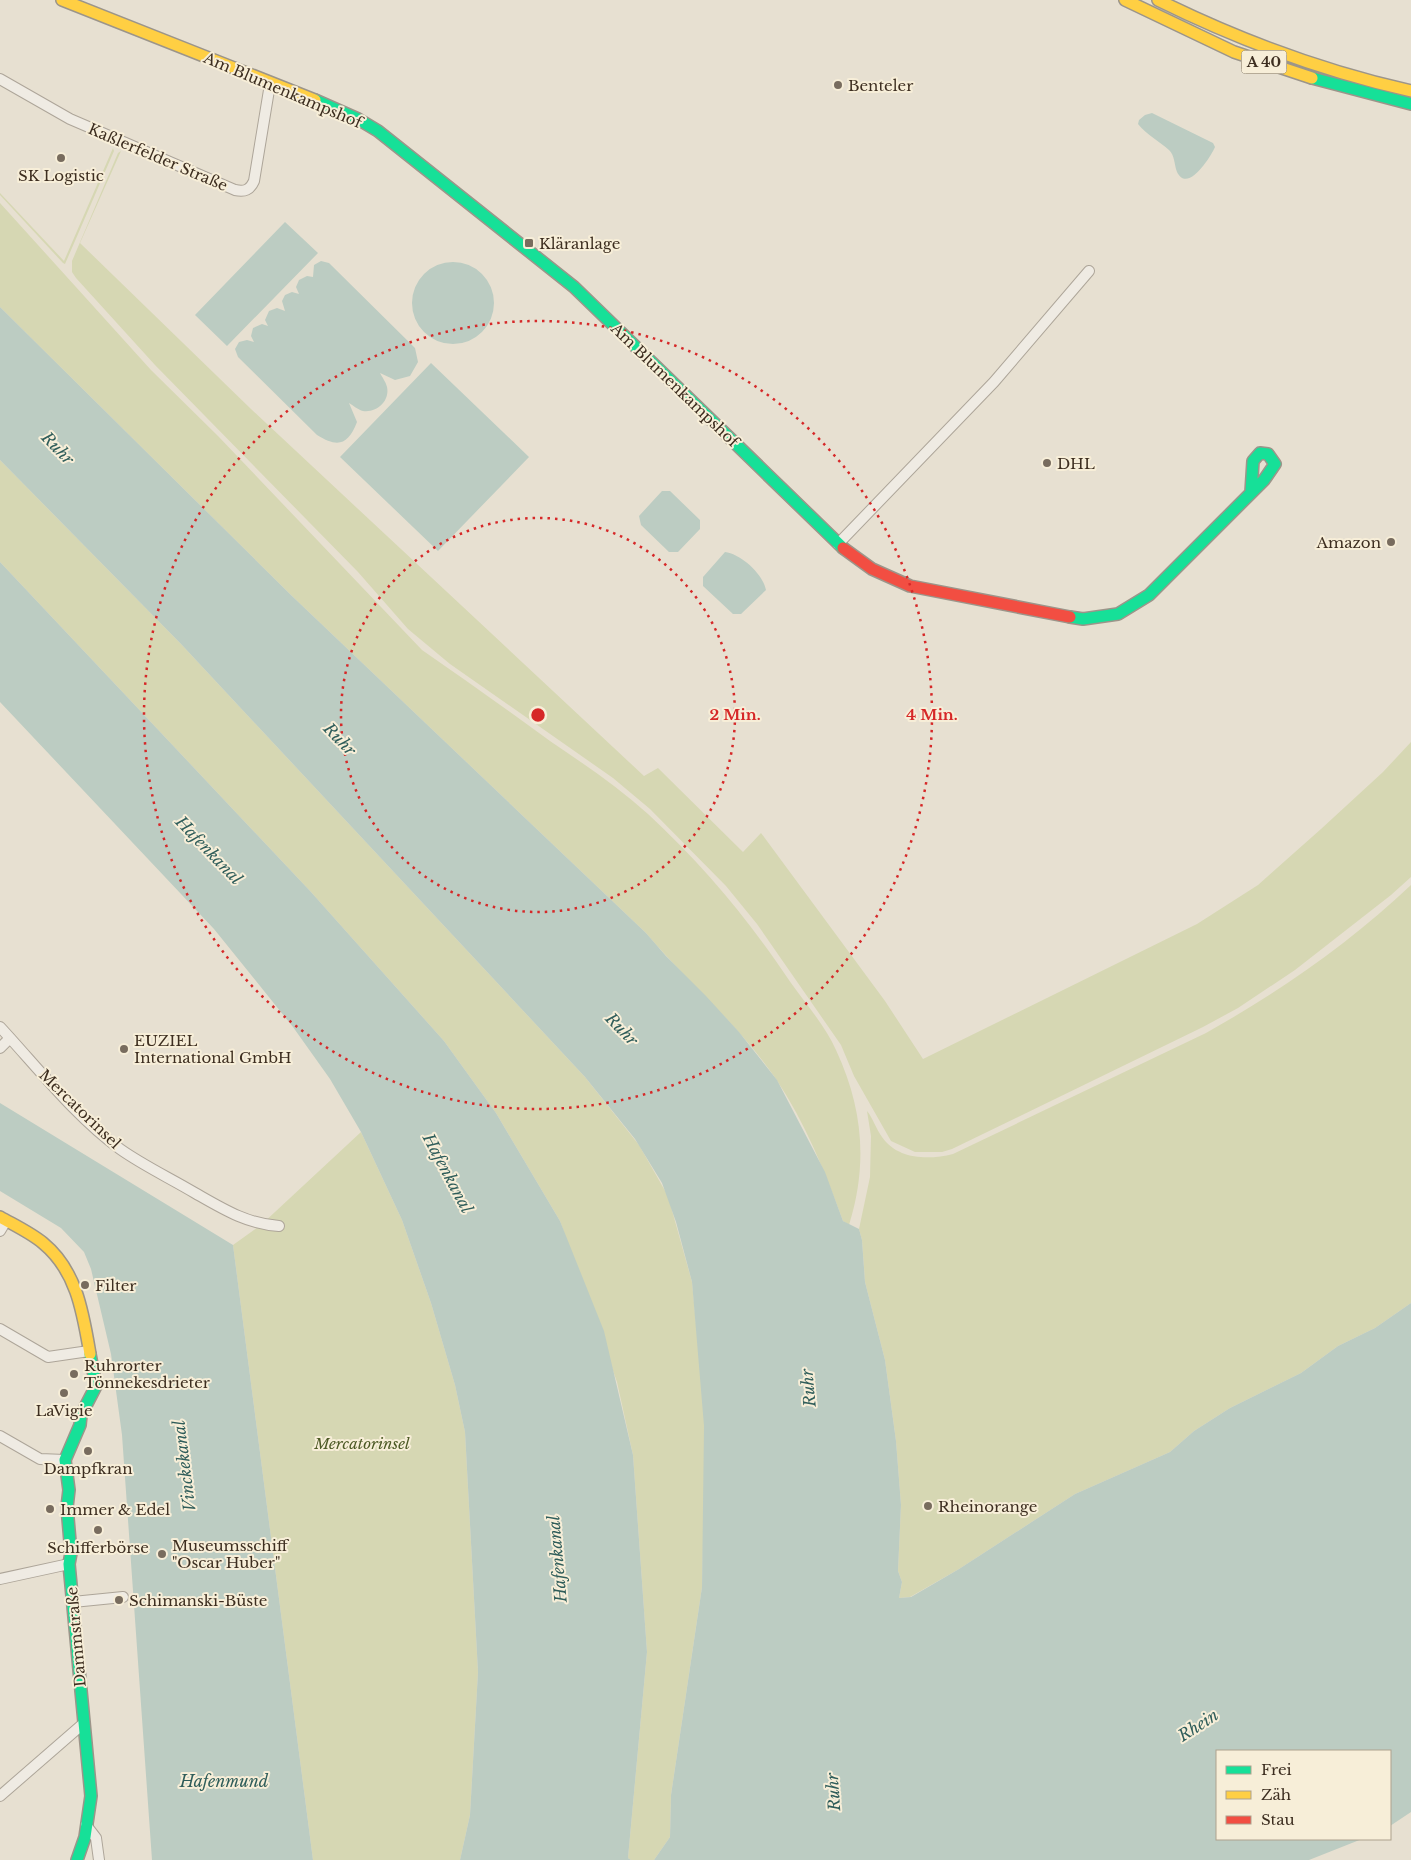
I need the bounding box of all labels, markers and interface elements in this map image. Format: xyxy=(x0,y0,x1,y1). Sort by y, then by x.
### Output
street label: Am Blumenkampshof xyxy=(200,48,367,133)
road number: A 40 xyxy=(1242,51,1286,74)
place label: Benteler xyxy=(848,76,914,95)
marker: Benteler xyxy=(832,79,844,91)
street label: Kaßlerfelder Straße xyxy=(85,119,231,195)
marker: SK Logistic xyxy=(55,152,67,164)
place label: SK Logistic xyxy=(18,166,104,185)
place label: Kläranlage xyxy=(539,234,620,253)
marker: Kläranlage xyxy=(523,237,535,249)
street label: Am Blumenkampshof xyxy=(606,318,744,452)
water label: Ruhr xyxy=(37,427,79,469)
place label: DHL xyxy=(1057,454,1095,473)
marker: DHL xyxy=(1041,457,1053,469)
place label: Amazon xyxy=(1316,533,1381,552)
marker: Amazon xyxy=(1385,536,1397,548)
text: 2 Min. xyxy=(709,705,761,724)
text: 4 Min. xyxy=(906,705,958,724)
centre of rings xyxy=(529,706,547,724)
water label: Ruhr xyxy=(319,718,361,760)
water label: Hafenkanal xyxy=(171,811,247,889)
water label: Ruhr xyxy=(601,1008,643,1050)
place label: EUZIEL International GmbH xyxy=(134,1031,292,1067)
marker: EUZIEL International GmbH xyxy=(118,1043,130,1055)
street label: Mercatorinsel xyxy=(35,1065,125,1153)
water label: Hafenkanal xyxy=(418,1129,478,1217)
place label: Filter xyxy=(95,1276,137,1295)
marker: Filter xyxy=(79,1279,91,1291)
place label: Ruhrorter Tönnekesdrieter xyxy=(84,1356,211,1392)
marker: Ruhrorter Tönnekesdrieter xyxy=(68,1368,80,1380)
water label: Ruhr xyxy=(796,1368,820,1409)
marker: LaVigie xyxy=(58,1387,70,1399)
place label: LaVigie xyxy=(35,1401,93,1420)
water label: Vinckekanal xyxy=(168,1418,199,1513)
park label: Mercatorinsel xyxy=(313,1434,410,1453)
marker: Dampfkran xyxy=(82,1445,94,1457)
place label: Dampfkran xyxy=(44,1459,132,1478)
place label: Rheinorange xyxy=(938,1497,1037,1516)
place label: Immer & Edel xyxy=(60,1500,170,1519)
marker: Rheinorange xyxy=(922,1500,934,1512)
marker: Immer & Edel xyxy=(44,1503,56,1515)
water label: Hafenkanal xyxy=(543,1514,571,1604)
marker: Schifferbörse xyxy=(92,1524,104,1536)
place label: Museumsschiff "Oscar Huber" xyxy=(172,1536,290,1572)
place label: Schifferbörse xyxy=(47,1538,149,1557)
marker: Museumsschiff "Oscar Huber" xyxy=(156,1548,168,1560)
street label: Dammstraße xyxy=(62,1586,90,1688)
place label: Schimanski-Büste xyxy=(129,1591,267,1610)
marker: Schimanski-Büste xyxy=(113,1594,125,1606)
water label: Rhein xyxy=(1173,1705,1222,1746)
legend xyxy=(1216,1750,1391,1840)
text: Frei xyxy=(1261,1760,1292,1779)
water label: Hafenmund xyxy=(179,1771,269,1791)
water label: Ruhr xyxy=(822,1772,844,1813)
text: Zäh xyxy=(1261,1785,1291,1804)
text: Stau xyxy=(1261,1810,1295,1829)

